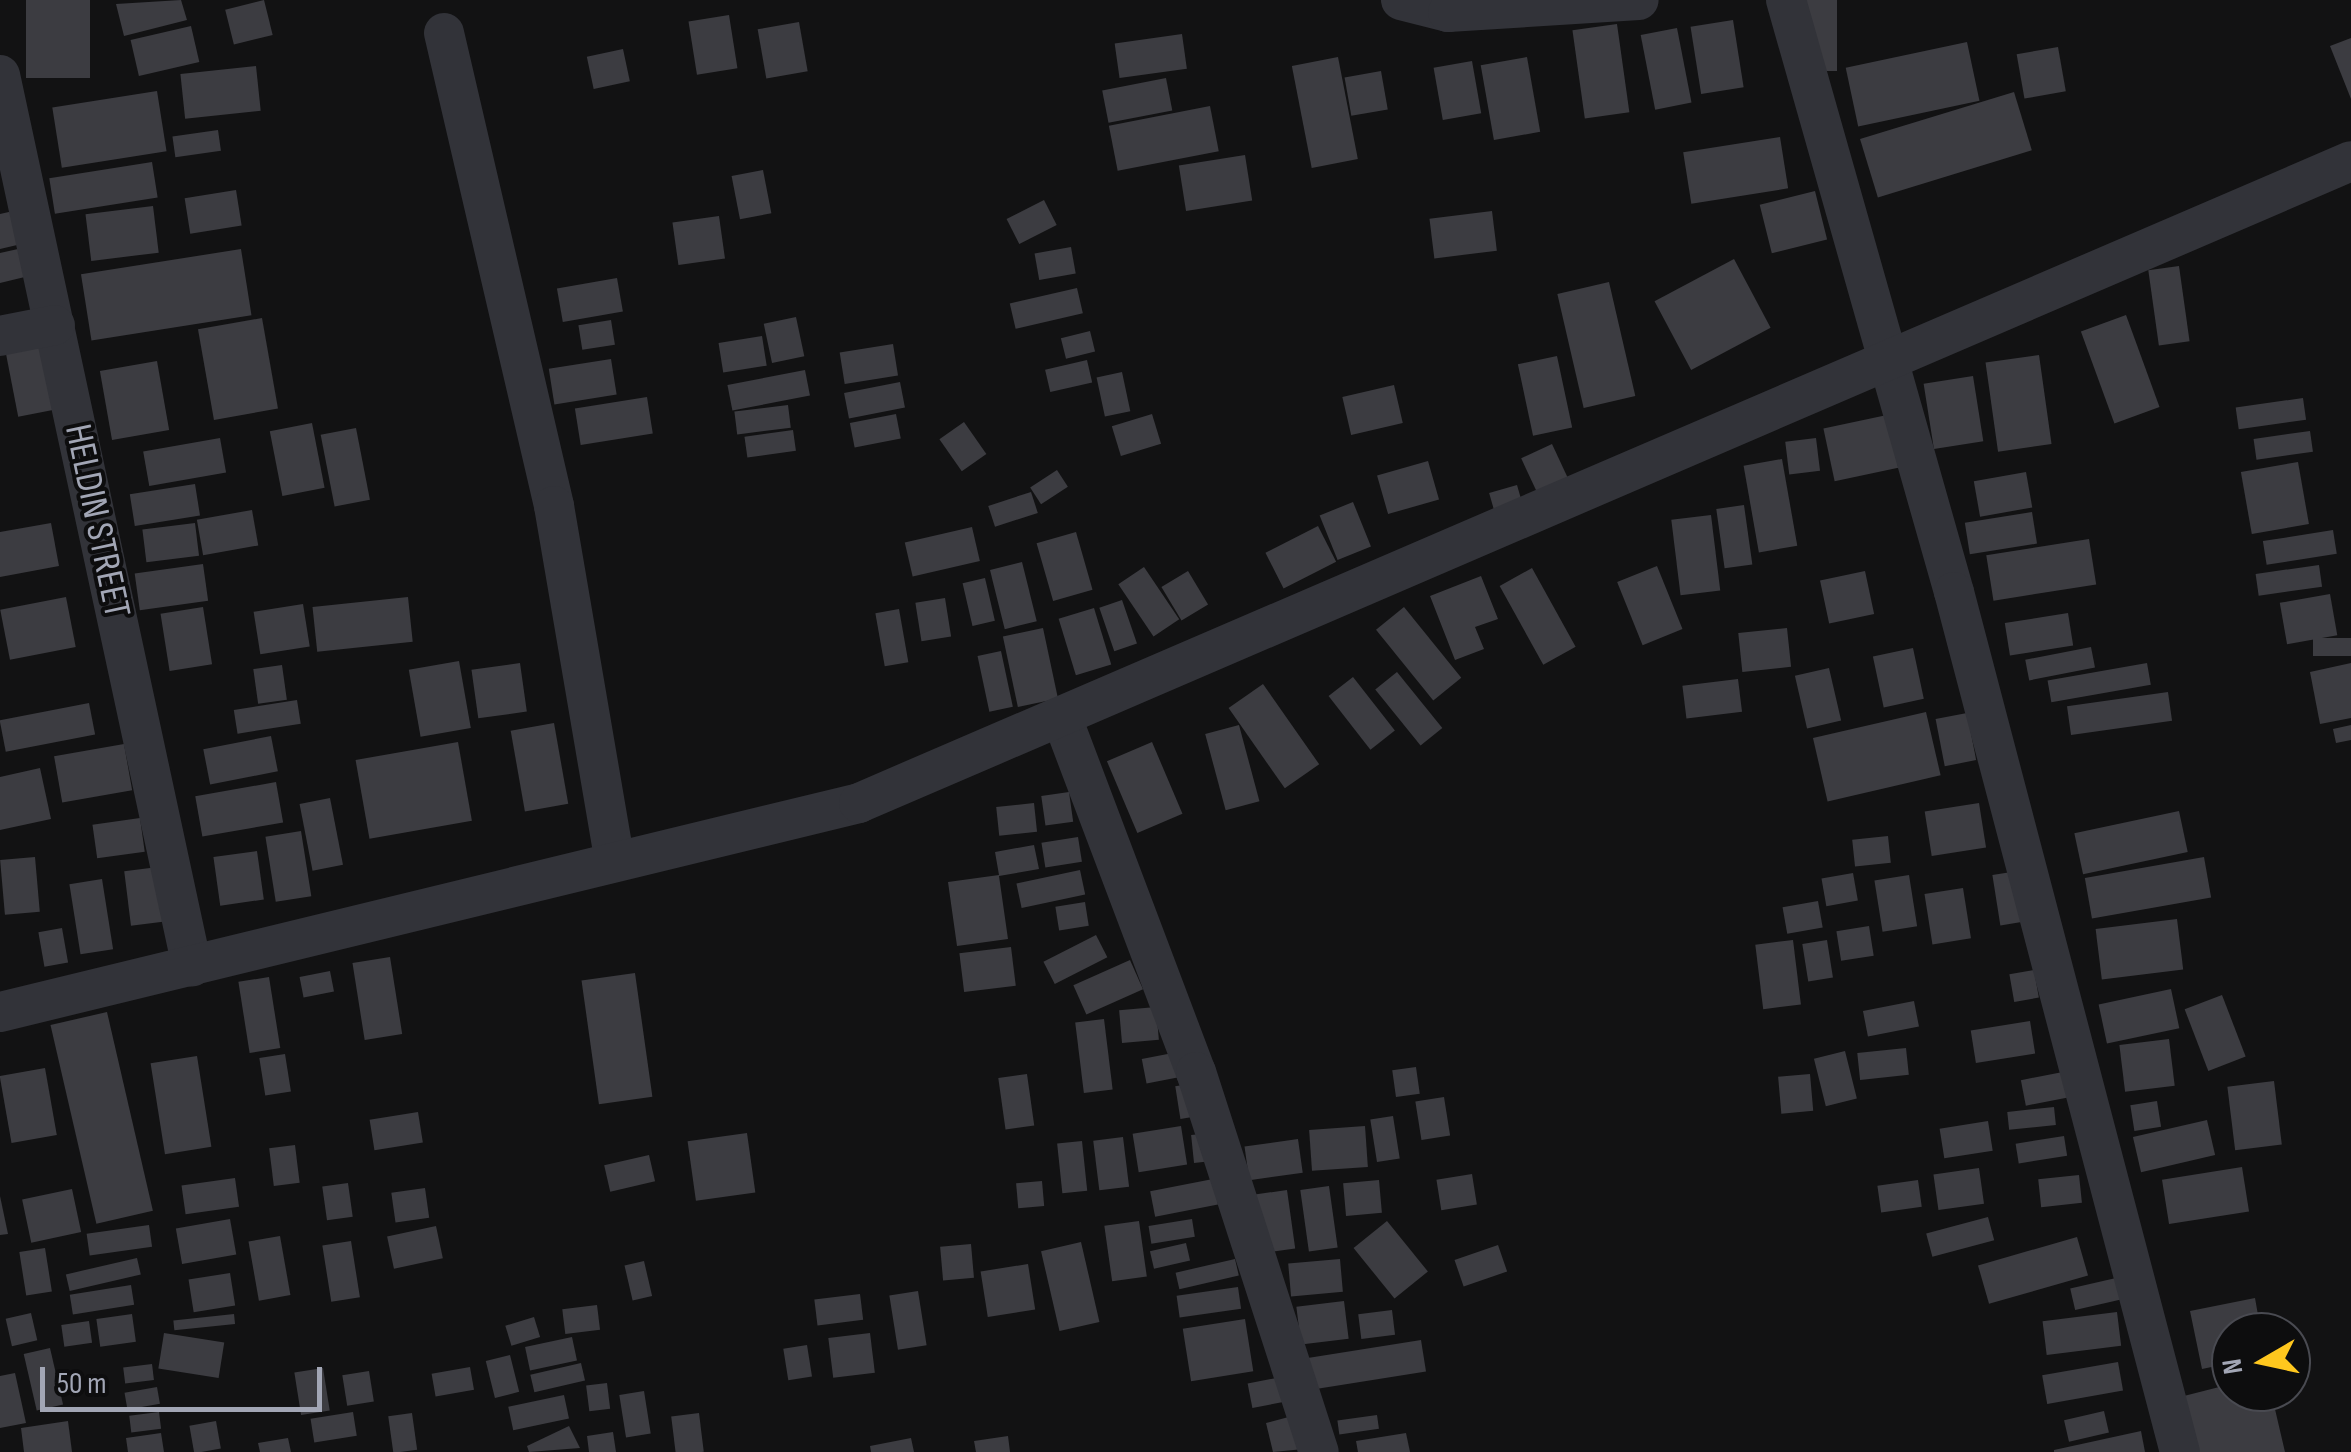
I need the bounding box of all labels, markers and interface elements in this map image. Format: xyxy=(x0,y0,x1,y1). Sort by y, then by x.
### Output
street label: HELDIN STREET xyxy=(54,420,140,622)
north arrow xyxy=(2211,1312,2311,1412)
scale bar xyxy=(45,1347,328,1409)
text: N xyxy=(2215,1357,2250,1376)
text: 50 m xyxy=(57,1366,106,1402)

